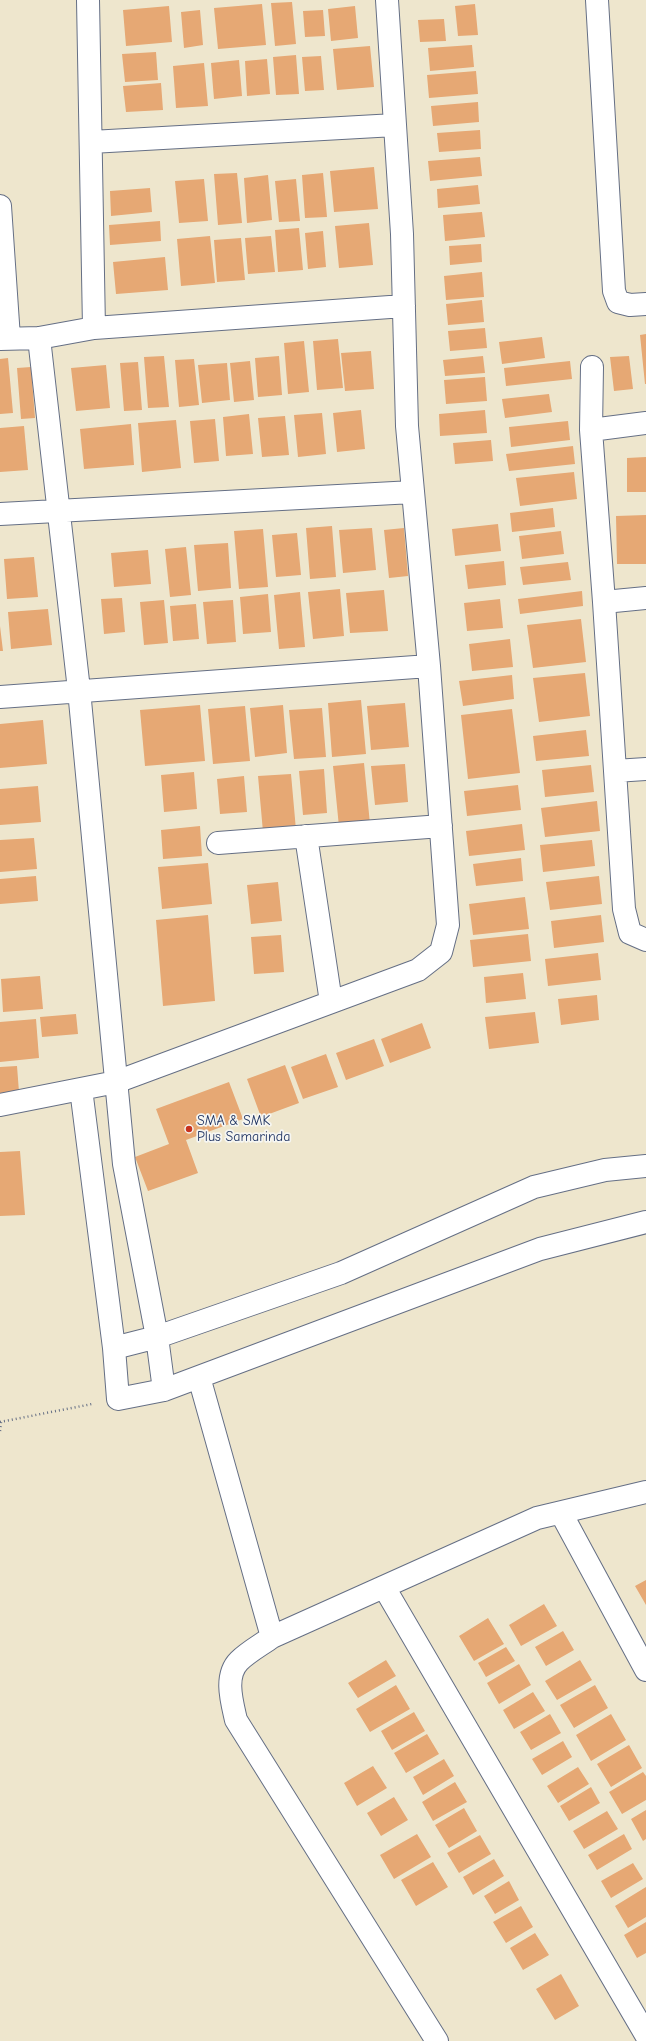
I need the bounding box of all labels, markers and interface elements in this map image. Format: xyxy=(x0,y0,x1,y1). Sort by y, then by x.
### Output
place label: SMA & SMK Plus Samarinda xyxy=(197,1113,290,1146)
marker: SMA & SMK Plus Samarinda xyxy=(184,1124,194,1134)

